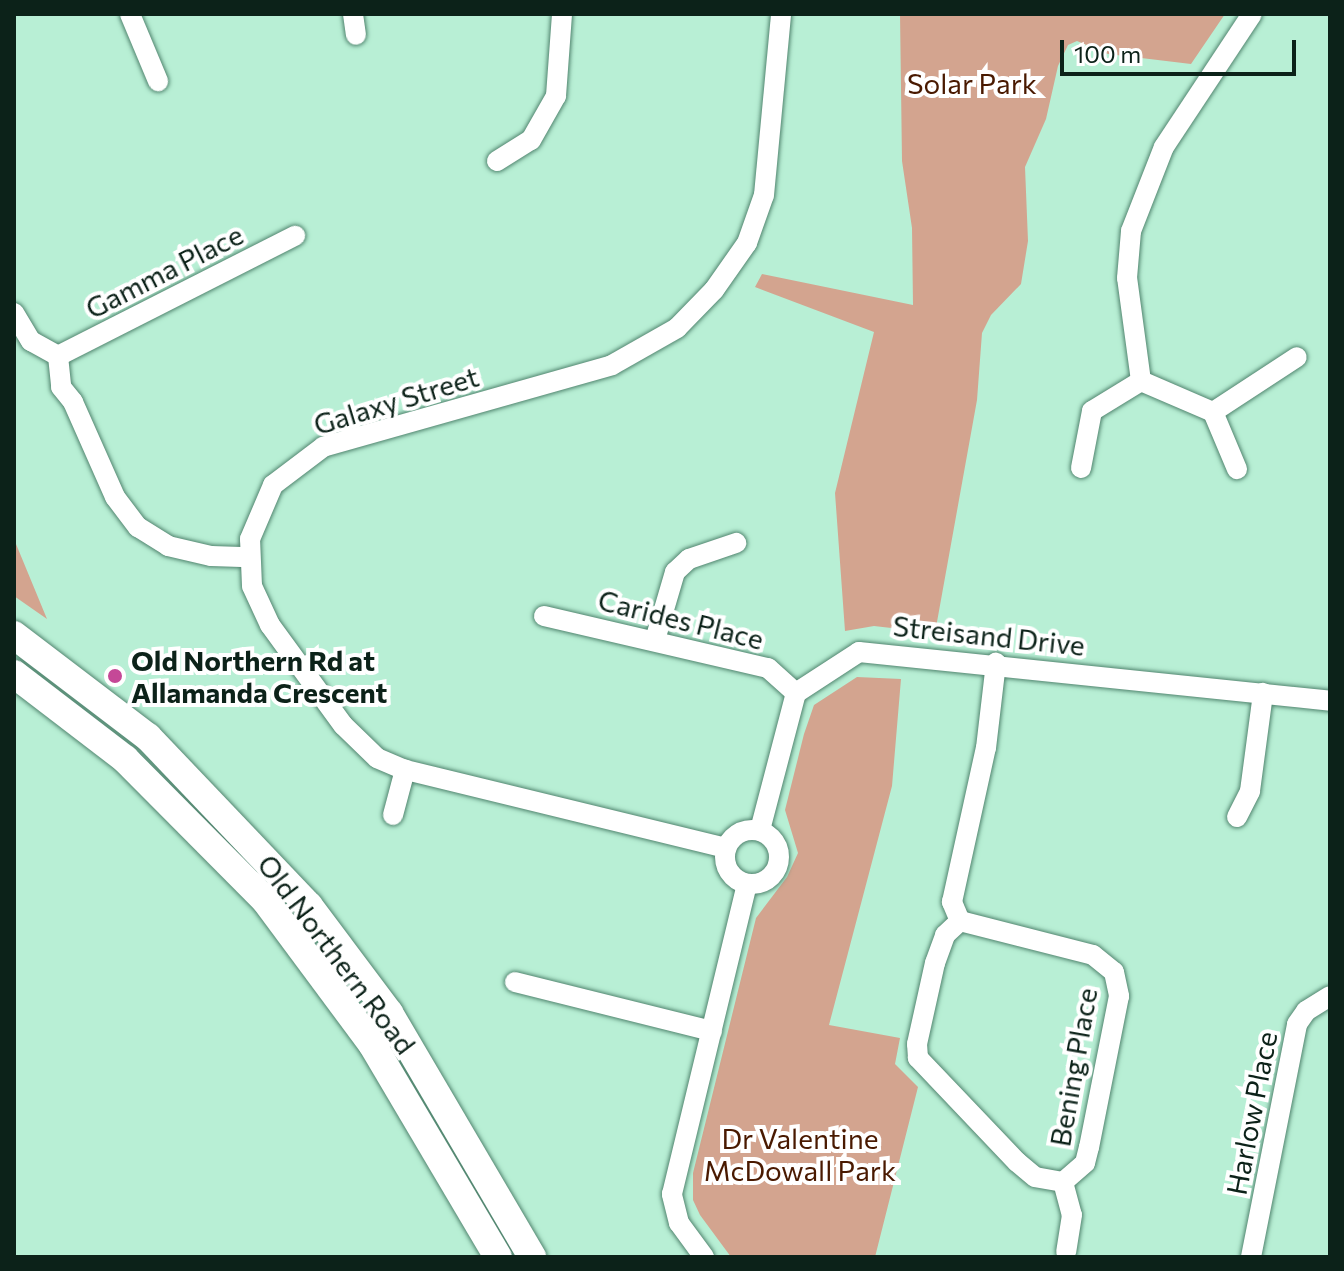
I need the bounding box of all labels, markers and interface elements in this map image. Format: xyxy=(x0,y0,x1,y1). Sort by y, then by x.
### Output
scale bar xyxy=(1064,24,1300,74)
text: 100 m xyxy=(1074,39,1141,68)
park label: Solar Park xyxy=(907,66,1037,100)
street label: Gamma Place xyxy=(80,217,248,325)
street label: Galaxy Street xyxy=(309,359,483,441)
street label: Carides Place xyxy=(595,582,767,656)
street label: Streisand Drive xyxy=(891,608,1087,662)
place label: Old Northern Rd at Allamanda Crescent xyxy=(131,643,387,709)
marker: Old Northern Rd at Allamanda Crescent xyxy=(106,667,124,685)
street label: Old Northern Road xyxy=(251,848,423,1060)
street label: Bening Place xyxy=(1043,985,1103,1149)
street label: Harlow Place xyxy=(1219,1028,1283,1198)
park label: Dr Valentine McDowall Park xyxy=(704,1121,896,1187)

